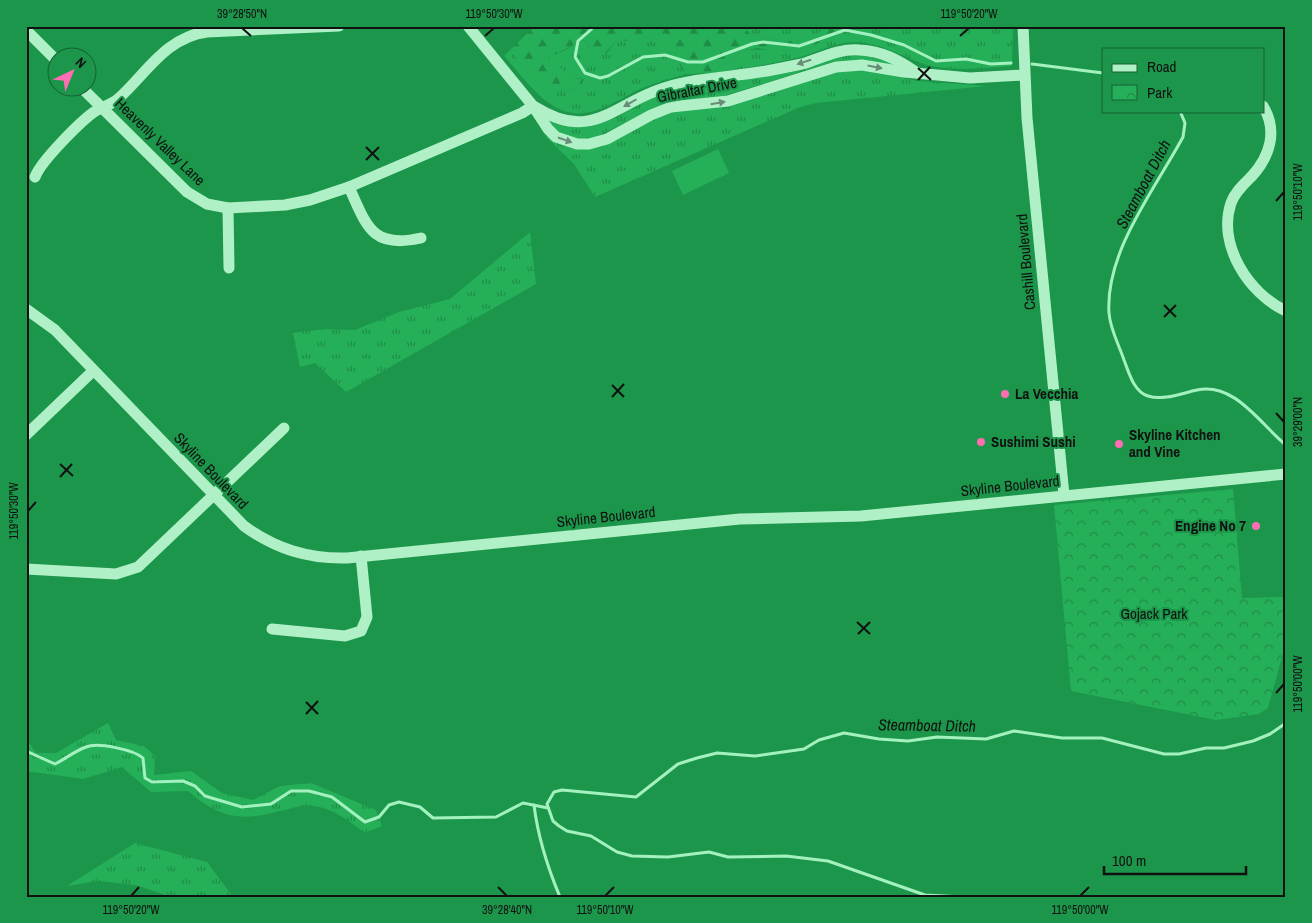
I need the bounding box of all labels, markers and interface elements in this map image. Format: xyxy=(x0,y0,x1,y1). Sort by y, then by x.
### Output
text: 39°28'50"N xyxy=(217,6,267,22)
text: 119°50'30"W xyxy=(465,6,523,22)
text: 119°50'20"W xyxy=(940,6,998,22)
north arrow xyxy=(48,48,98,98)
legend xyxy=(1102,48,1264,112)
text: N xyxy=(72,53,90,72)
text: Road xyxy=(1147,56,1176,77)
one-way arrow xyxy=(797,59,812,67)
one-way arrow xyxy=(868,63,883,71)
street label: Gibraltar Drive xyxy=(655,71,739,108)
text: Park xyxy=(1147,82,1173,103)
street label: Heavenly Valley Lane xyxy=(111,93,210,190)
one-way arrow xyxy=(711,98,727,106)
one-way arrow xyxy=(624,99,637,108)
water label: Steamboat Ditch xyxy=(1110,136,1176,232)
one-way arrow xyxy=(558,137,573,145)
text: 119°50'10"W xyxy=(1290,163,1306,221)
street label: Cashill Boulevard xyxy=(1011,213,1040,311)
place label: La Vecchia xyxy=(1015,383,1079,404)
marker: La Vecchia xyxy=(999,388,1011,400)
text: 39°29'00"N xyxy=(1290,397,1306,447)
place label: Skyline Kitchen and Vine xyxy=(1129,424,1221,462)
street label: Skyline Boulevard xyxy=(169,428,253,514)
place label: Sushimi Sushi xyxy=(991,431,1076,452)
marker: Sushimi Sushi xyxy=(975,436,987,448)
marker: Skyline Kitchen and Vine xyxy=(1113,438,1125,450)
street label: Skyline Boulevard xyxy=(960,470,1060,501)
text: 119°50'30"W xyxy=(6,482,22,540)
street label: Skyline Boulevard xyxy=(556,501,656,532)
place label: Engine No 7 xyxy=(1175,515,1246,536)
marker: Engine No 7 xyxy=(1250,520,1262,532)
park label: Gojack Park xyxy=(1121,603,1188,624)
text: 119°50'00"W xyxy=(1290,655,1306,713)
water label: Steamboat Ditch xyxy=(878,713,976,737)
scale bar xyxy=(1104,843,1247,875)
text: 100 m xyxy=(1112,850,1146,871)
text: 119°50'20"W xyxy=(102,902,160,918)
text: 39°28'40"N xyxy=(482,902,532,918)
text: 119°50'10"W xyxy=(576,902,634,918)
text: 119°50'00"W xyxy=(1051,902,1109,918)

